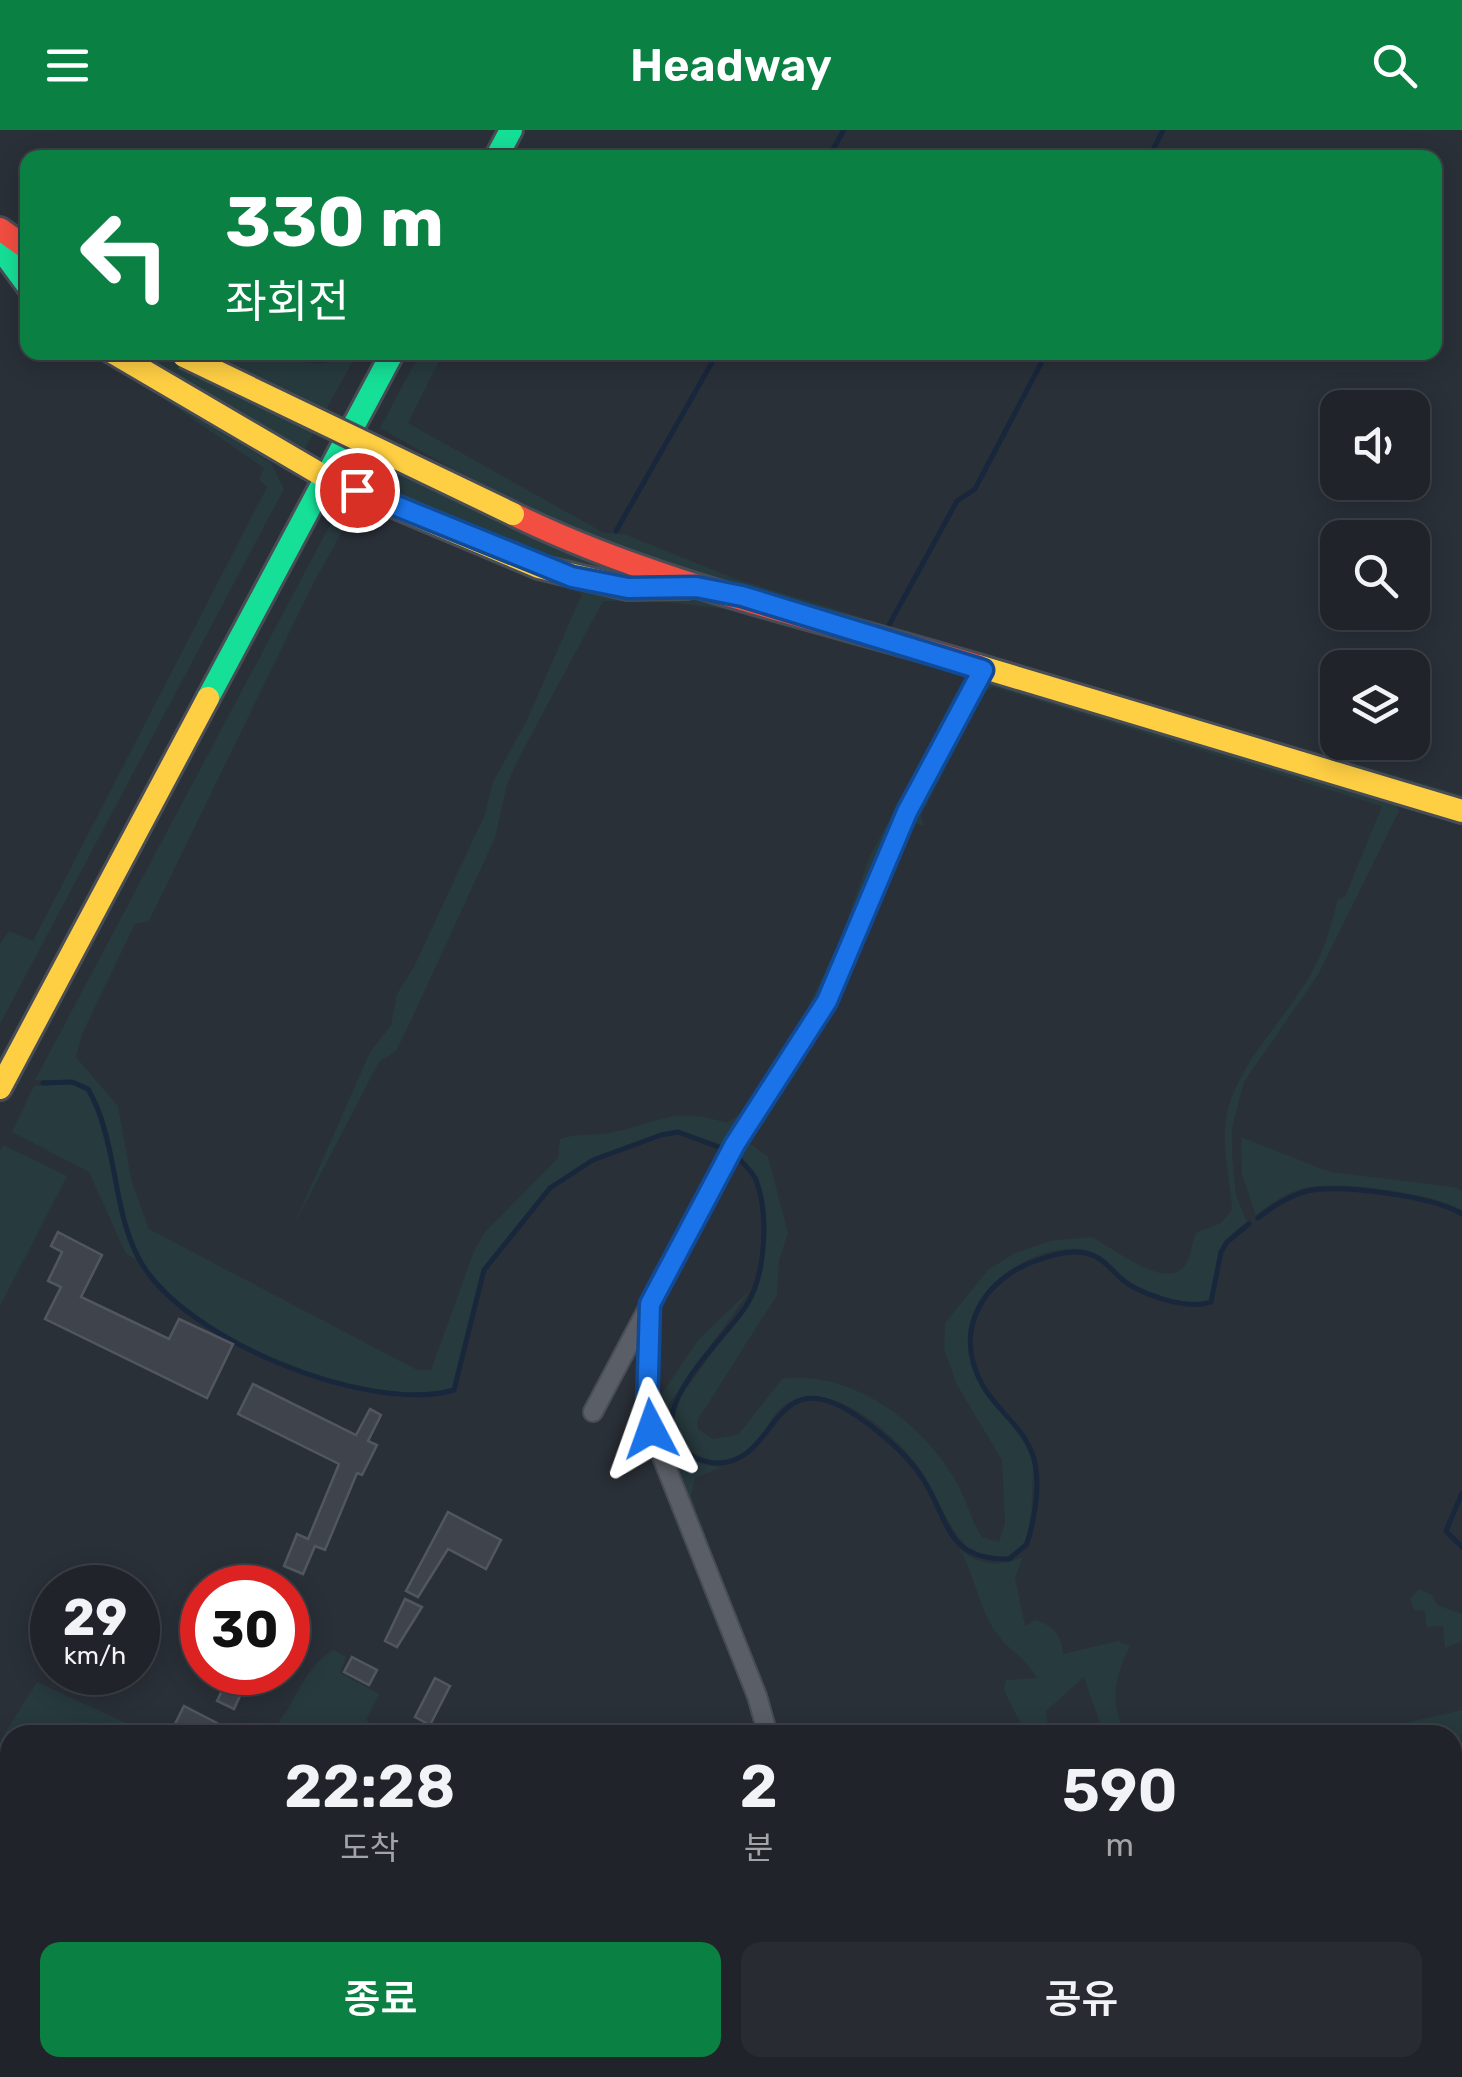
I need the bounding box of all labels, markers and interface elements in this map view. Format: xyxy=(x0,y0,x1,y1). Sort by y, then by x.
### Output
icon: menu xyxy=(40,38,95,93)
icon: search xyxy=(1367,38,1422,93)
text: Headway xyxy=(630,39,832,92)
text: 330 m xyxy=(225,181,444,264)
icon: left xyxy=(60,190,190,320)
text: 좌회전 xyxy=(225,275,349,328)
map controls xyxy=(1320,390,1430,760)
button: sound xyxy=(1320,390,1430,500)
pin xyxy=(315,448,400,533)
icon: arrive xyxy=(330,463,385,518)
button: search xyxy=(1320,520,1430,630)
button: layers xyxy=(1320,650,1430,760)
position arrow xyxy=(599,1377,703,1481)
speed limit sign: 30 xyxy=(180,1565,310,1695)
text: 29 xyxy=(63,1588,127,1648)
text: km/h xyxy=(64,1641,126,1670)
text: 22:28 xyxy=(284,1751,455,1822)
text: 2 xyxy=(740,1751,778,1822)
text: 590 xyxy=(1062,1755,1178,1826)
text: m xyxy=(1106,1826,1134,1864)
text: 도착 xyxy=(340,1829,399,1867)
text: 분 xyxy=(744,1829,773,1867)
button: 종료 xyxy=(40,1942,721,2057)
button: 공유 xyxy=(741,1942,1422,2057)

